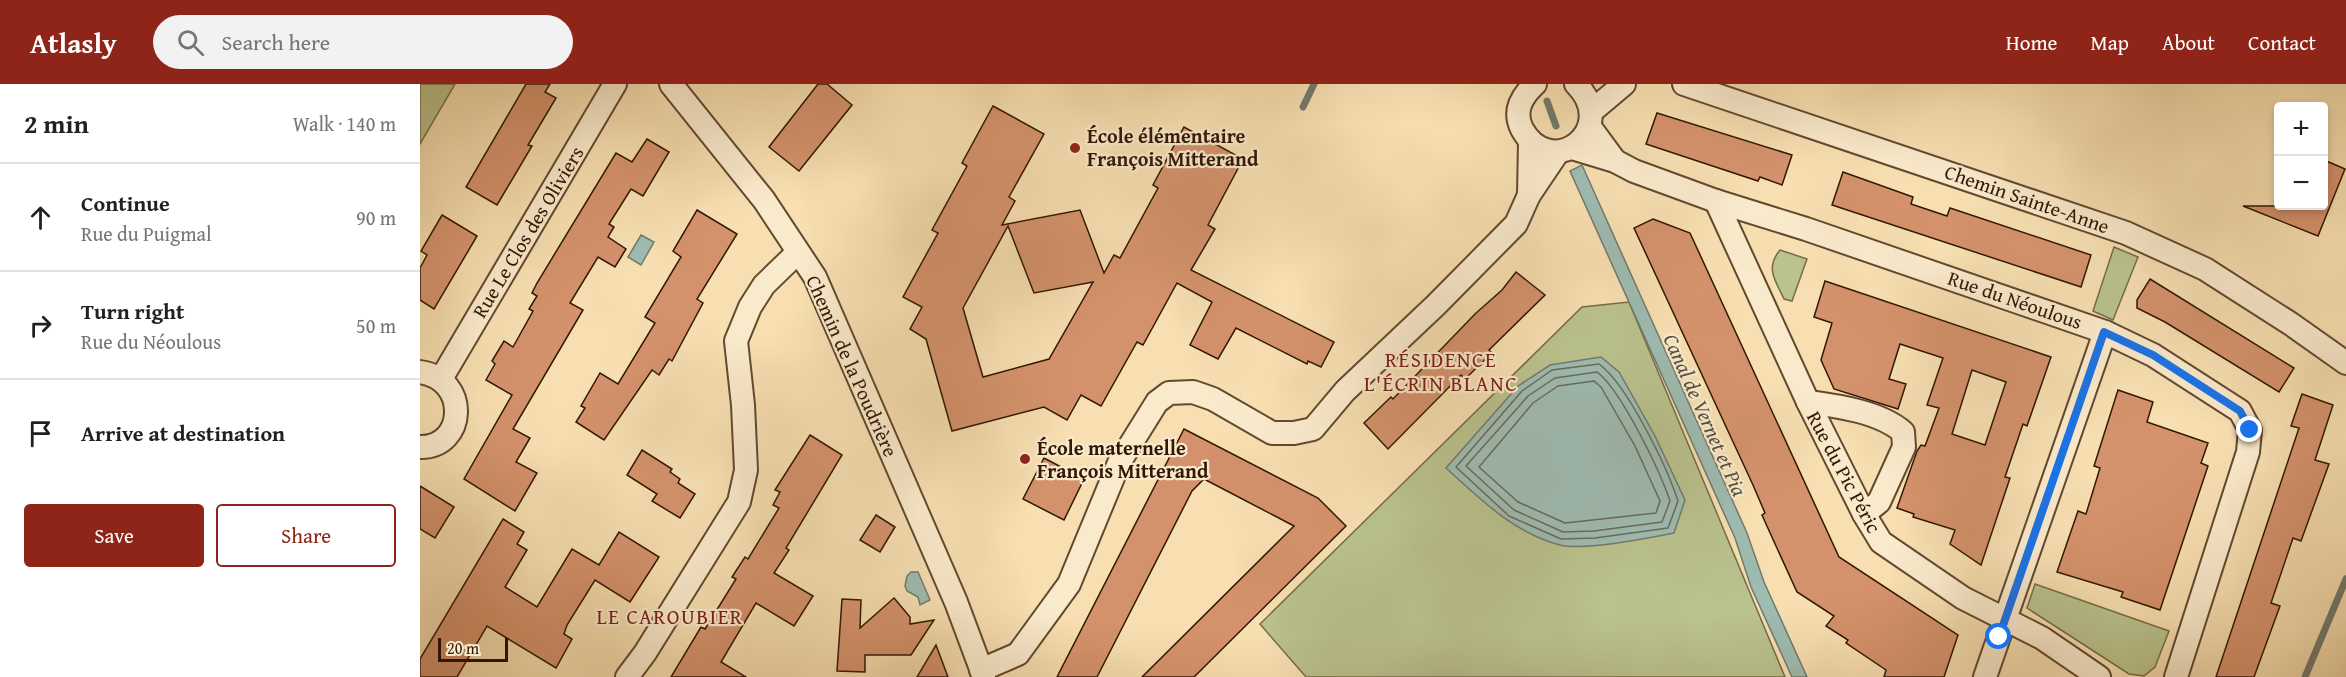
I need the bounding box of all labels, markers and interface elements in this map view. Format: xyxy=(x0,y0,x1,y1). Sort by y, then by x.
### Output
search box xyxy=(153,15,573,69)
text: Atlasly xyxy=(30,22,117,63)
icon: search xyxy=(174,26,207,59)
text: Search here xyxy=(222,26,330,58)
text: Home xyxy=(2006,27,2057,58)
text: Map xyxy=(2090,27,2129,58)
text: About xyxy=(2162,27,2215,58)
text: Contact xyxy=(2248,27,2316,58)
map controls xyxy=(2274,102,2328,210)
button: + xyxy=(2274,102,2328,156)
text: 2 min xyxy=(24,104,89,143)
text: Walk · 140 m xyxy=(293,109,396,138)
place label: École élémentaire François Mitterand xyxy=(1087,121,1259,173)
street label: Rue Le Clos des Oliviers xyxy=(465,140,590,323)
marker: École élémentaire François Mitterand xyxy=(1068,141,1082,155)
button: − xyxy=(2274,156,2328,210)
street label: Chemin Sainte-Anne xyxy=(1941,157,2113,240)
text: Continue xyxy=(81,187,170,219)
icon: ahead xyxy=(24,201,57,234)
text: 90 m xyxy=(356,203,396,232)
text: Rue du Puigmal xyxy=(81,219,212,248)
street label: Rue du Néoulous xyxy=(1944,263,2086,336)
street label: Chemin de la Poudrière xyxy=(799,270,906,461)
text: Turn right xyxy=(81,295,184,327)
icon: right xyxy=(24,309,57,342)
text: 50 m xyxy=(356,311,396,340)
text: Rue du Néoulous xyxy=(81,327,221,356)
water label: Canal de Vernet et Pia xyxy=(1656,329,1755,501)
district label: RÉSIDENCE L'ÉCRIN BLANC xyxy=(1364,344,1518,399)
street label: Rue du Pic Péric xyxy=(1800,406,1889,538)
route end xyxy=(2236,416,2262,442)
icon: arrive xyxy=(24,417,57,450)
text: Arrive at destination xyxy=(81,417,285,449)
place label: École maternelle François Mitterand xyxy=(1037,433,1209,485)
marker: École maternelle François Mitterand xyxy=(1018,452,1032,466)
button: Save xyxy=(24,504,204,567)
button: Share xyxy=(216,504,396,567)
district label: LE CAROUBIER xyxy=(597,601,743,632)
route start xyxy=(1985,623,2011,649)
scale bar xyxy=(438,635,508,662)
text: 20 m xyxy=(447,636,479,660)

